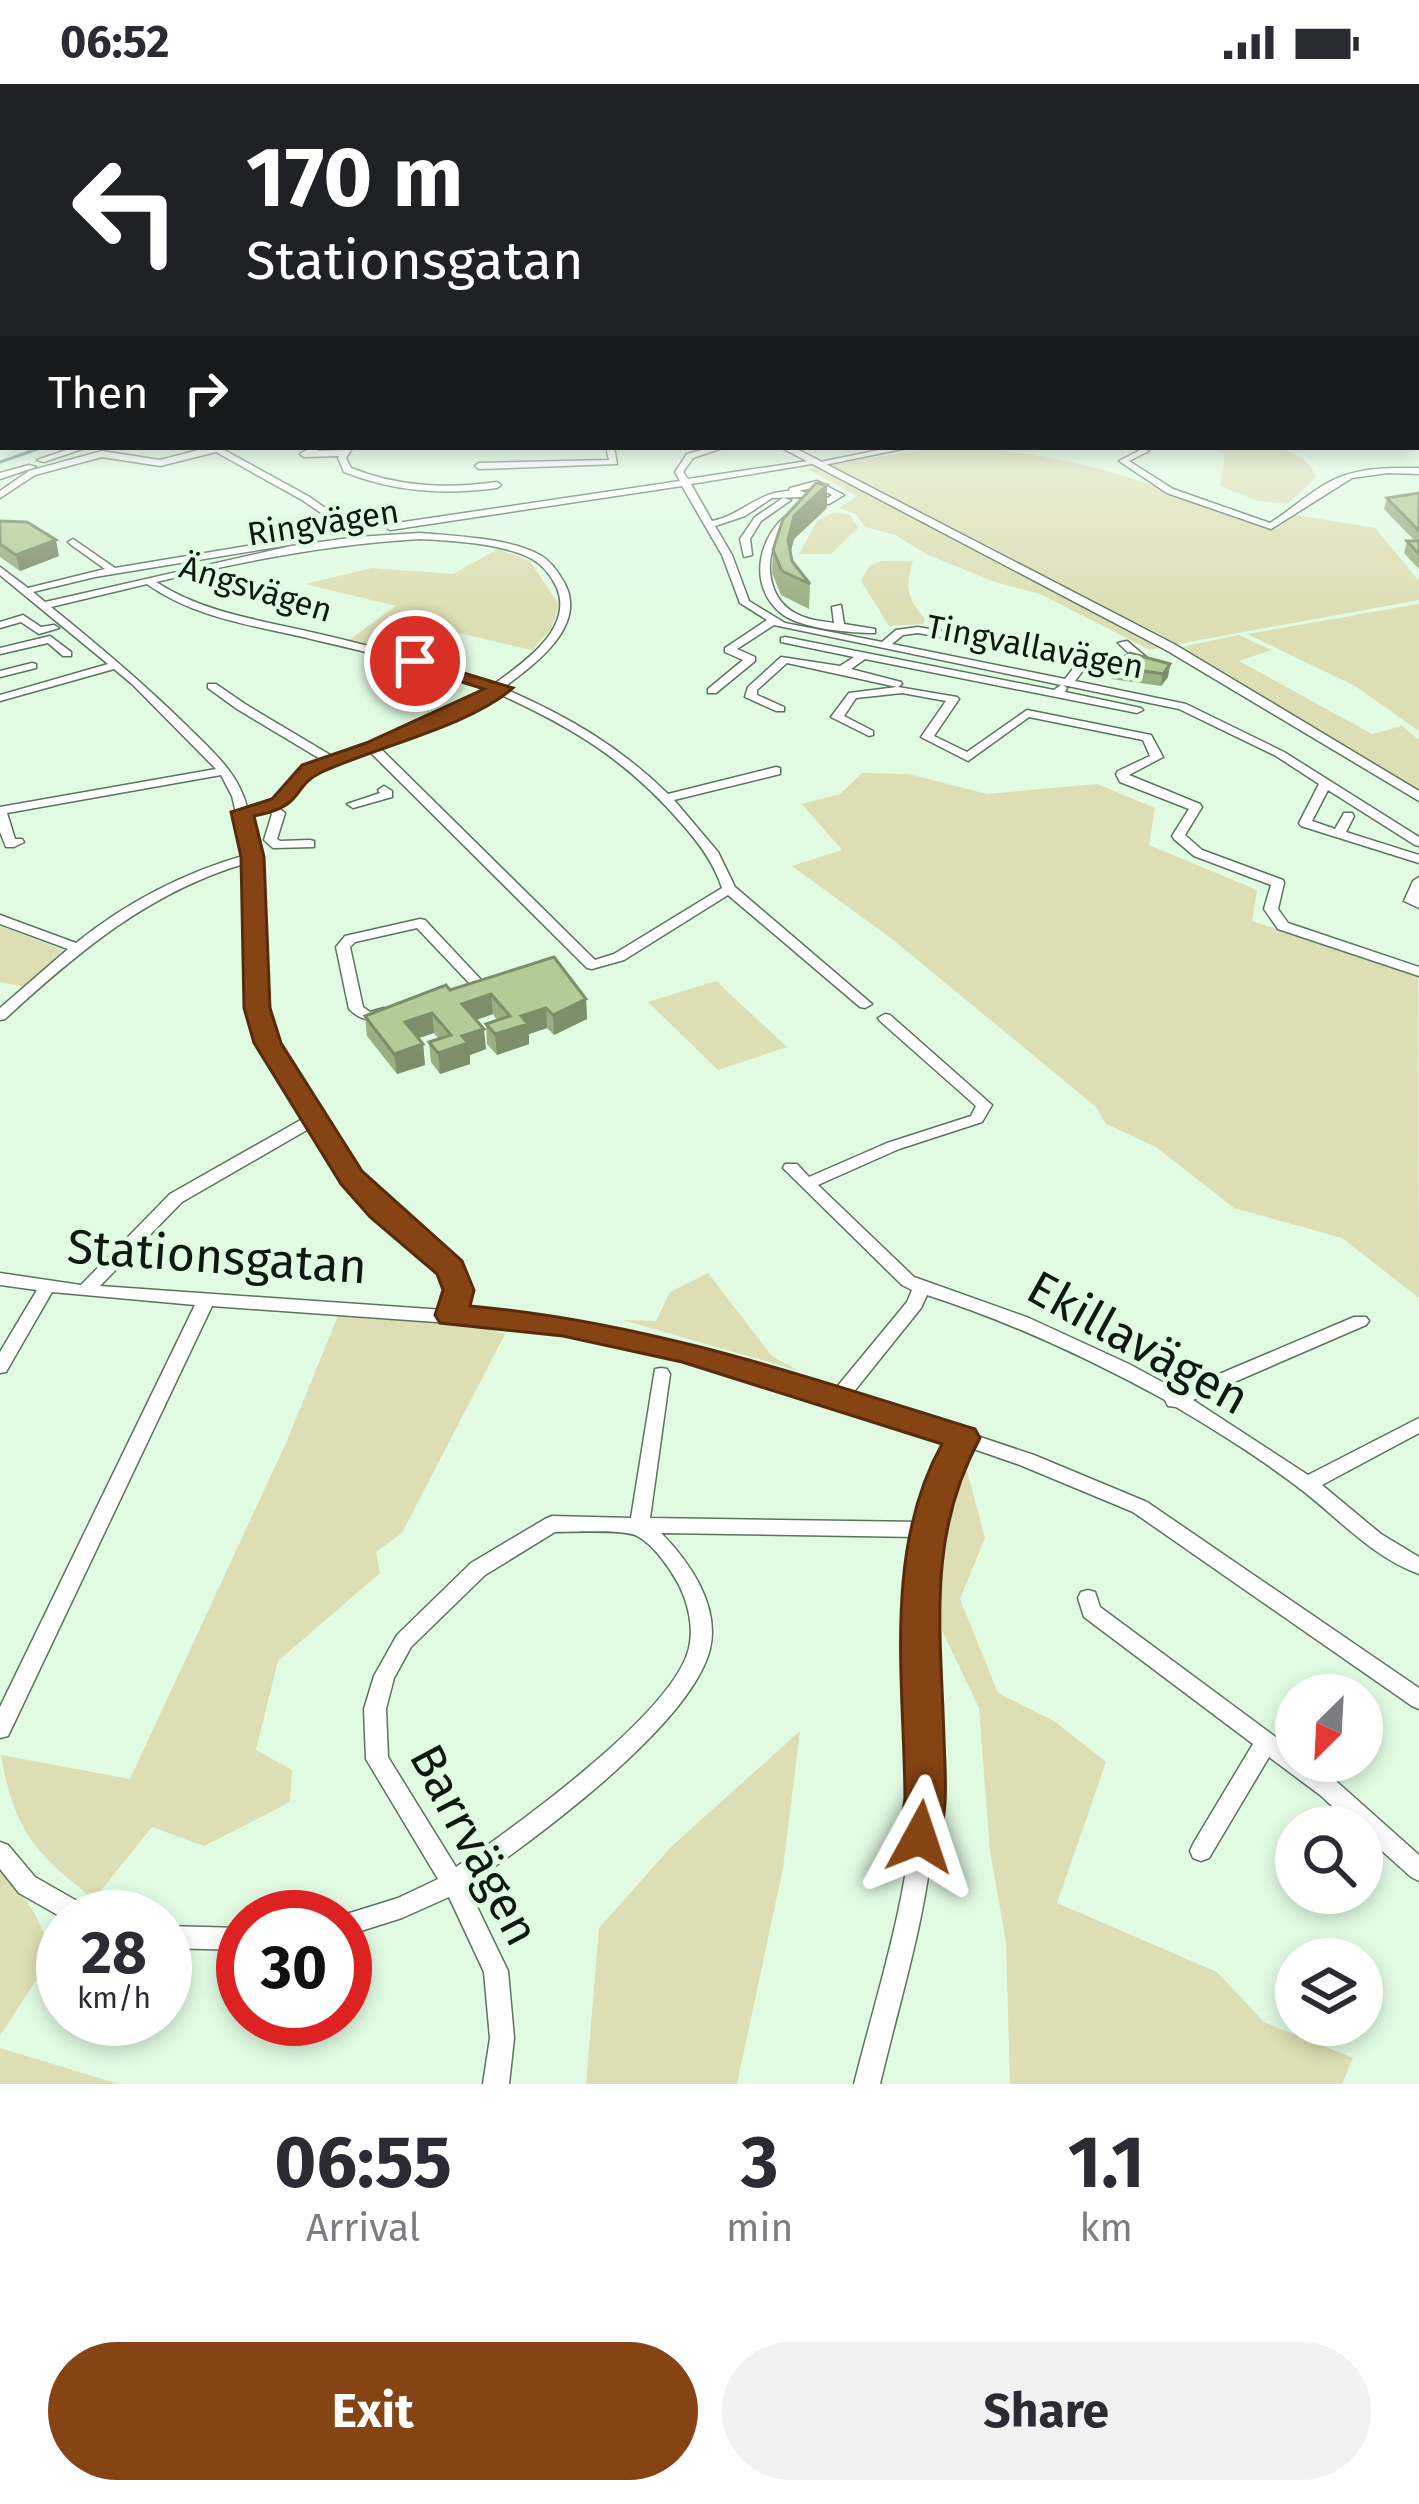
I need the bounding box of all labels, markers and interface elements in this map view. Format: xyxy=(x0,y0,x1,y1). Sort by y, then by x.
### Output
text: 06:52 xyxy=(60,15,170,69)
text: 170 m xyxy=(246,127,463,228)
icon: left xyxy=(48,132,204,288)
text: Stationsgatan xyxy=(246,229,584,293)
icon: right xyxy=(173,360,239,426)
text: Then xyxy=(48,366,149,420)
street label: Ringvägen xyxy=(244,491,402,555)
street label: Ängsvägen xyxy=(175,547,337,631)
street label: Tingvallavägen xyxy=(923,606,1147,688)
pin xyxy=(364,610,466,712)
icon: arrive xyxy=(382,628,448,694)
street label: Stationsgatan xyxy=(65,1218,369,1296)
street label: Ekillavägen xyxy=(1017,1258,1259,1428)
north arrow xyxy=(1275,1674,1383,1782)
map controls xyxy=(1275,1674,1383,2046)
street label: Barrvägen xyxy=(397,1735,551,1955)
position arrow xyxy=(857,1774,983,1900)
button: search xyxy=(1275,1806,1383,1914)
speed limit sign: 30 xyxy=(216,1890,372,2046)
text: 28 xyxy=(81,1917,147,1989)
button: layers xyxy=(1275,1938,1383,2046)
text: km/h xyxy=(77,1980,151,2016)
text: 06:55 xyxy=(274,2120,452,2206)
text: 3 xyxy=(741,2120,778,2206)
text: 1.1 xyxy=(1068,2120,1145,2206)
text: Arrival xyxy=(306,2205,420,2251)
text: min xyxy=(726,2205,793,2251)
text: km xyxy=(1079,2205,1133,2251)
button: Exit xyxy=(48,2342,698,2480)
button: Share xyxy=(722,2342,1371,2480)

